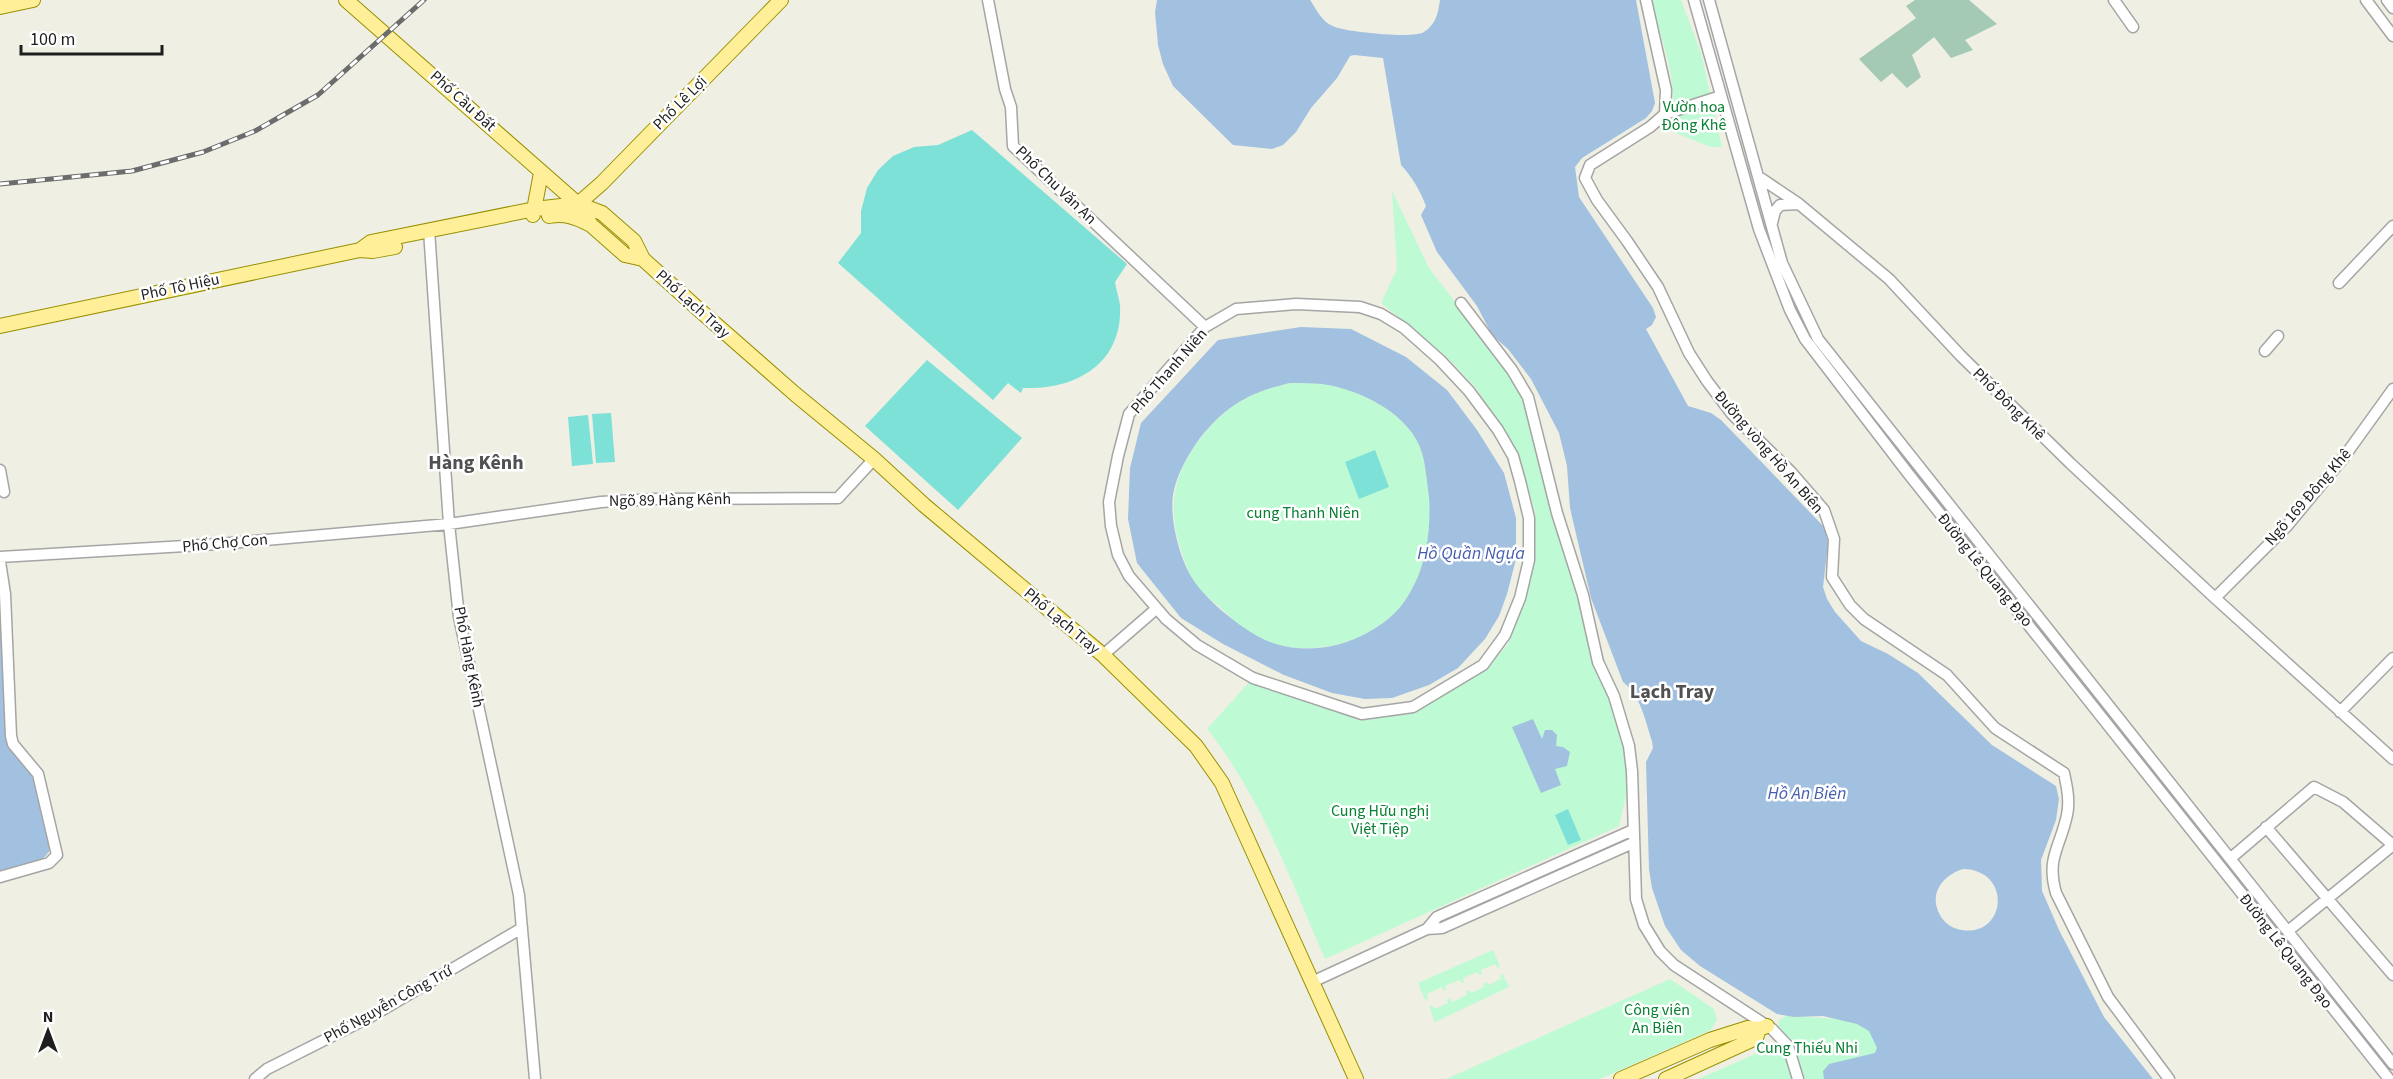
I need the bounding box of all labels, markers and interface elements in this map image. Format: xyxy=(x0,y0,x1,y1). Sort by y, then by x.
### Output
scale bar xyxy=(21,18,162,56)
text: 100 m xyxy=(30,27,75,52)
street label: Phố Cầu Đất xyxy=(425,65,501,137)
street label: Phố Lê Lợi xyxy=(648,71,712,135)
park label: Vườn hoa Đông Khê xyxy=(1662,96,1726,136)
street label: Phố Chu Văn An xyxy=(1011,141,1101,229)
street label: Phố Lạch Tray xyxy=(651,265,735,344)
street label: Phố Tô Hiệu xyxy=(139,268,221,306)
street label: Phố Thanh Niên xyxy=(1126,324,1212,418)
street label: Phố Đông Khê xyxy=(1968,363,2050,445)
street label: Đường vòng Hồ An Biên xyxy=(1709,386,1829,518)
street label: Ngõ 169 Đông Khê xyxy=(2260,444,2356,550)
district label: Hàng Kênh xyxy=(428,449,524,477)
street label: Ngõ 89 Hàng Kênh xyxy=(609,488,731,512)
park label: cung Thanh Niên xyxy=(1247,502,1360,524)
street label: Đường Lê Quang Đạo xyxy=(1932,508,2038,632)
street label: Phố Chợ Con xyxy=(181,528,269,558)
water label: Hồ Quần Ngựa xyxy=(1417,541,1525,566)
street label: Phố Lạch Tray xyxy=(1019,583,1105,660)
street label: Phố Hàng Kênh xyxy=(448,605,490,709)
district label: Lạch Tray xyxy=(1630,678,1715,706)
water label: Hồ An Biên xyxy=(1768,781,1846,806)
park label: Cung Hữu nghị Việt Tiệp xyxy=(1331,800,1429,840)
street label: Đường Lê Quang Đạo xyxy=(2234,889,2338,1013)
street label: Phố Nguyễn Công Trứ xyxy=(320,959,457,1049)
park label: Công viên An Biên xyxy=(1624,999,1690,1039)
north arrow xyxy=(18,1001,78,1061)
text: N xyxy=(43,1006,53,1028)
park label: Cung Thiếu Nhi xyxy=(1756,1037,1858,1059)

